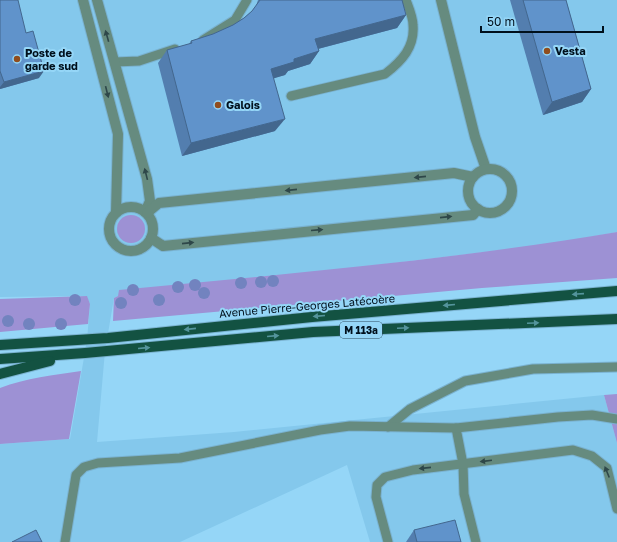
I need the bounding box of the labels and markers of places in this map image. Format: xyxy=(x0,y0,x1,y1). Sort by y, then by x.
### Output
place label: Vesta xyxy=(555,44,586,57)
place label: Poste de garde sud xyxy=(25,46,78,72)
marker: Vesta xyxy=(542,46,552,56)
marker: Poste de garde sud xyxy=(12,54,22,64)
place label: Galois xyxy=(226,98,260,111)
marker: Galois xyxy=(213,100,223,110)

